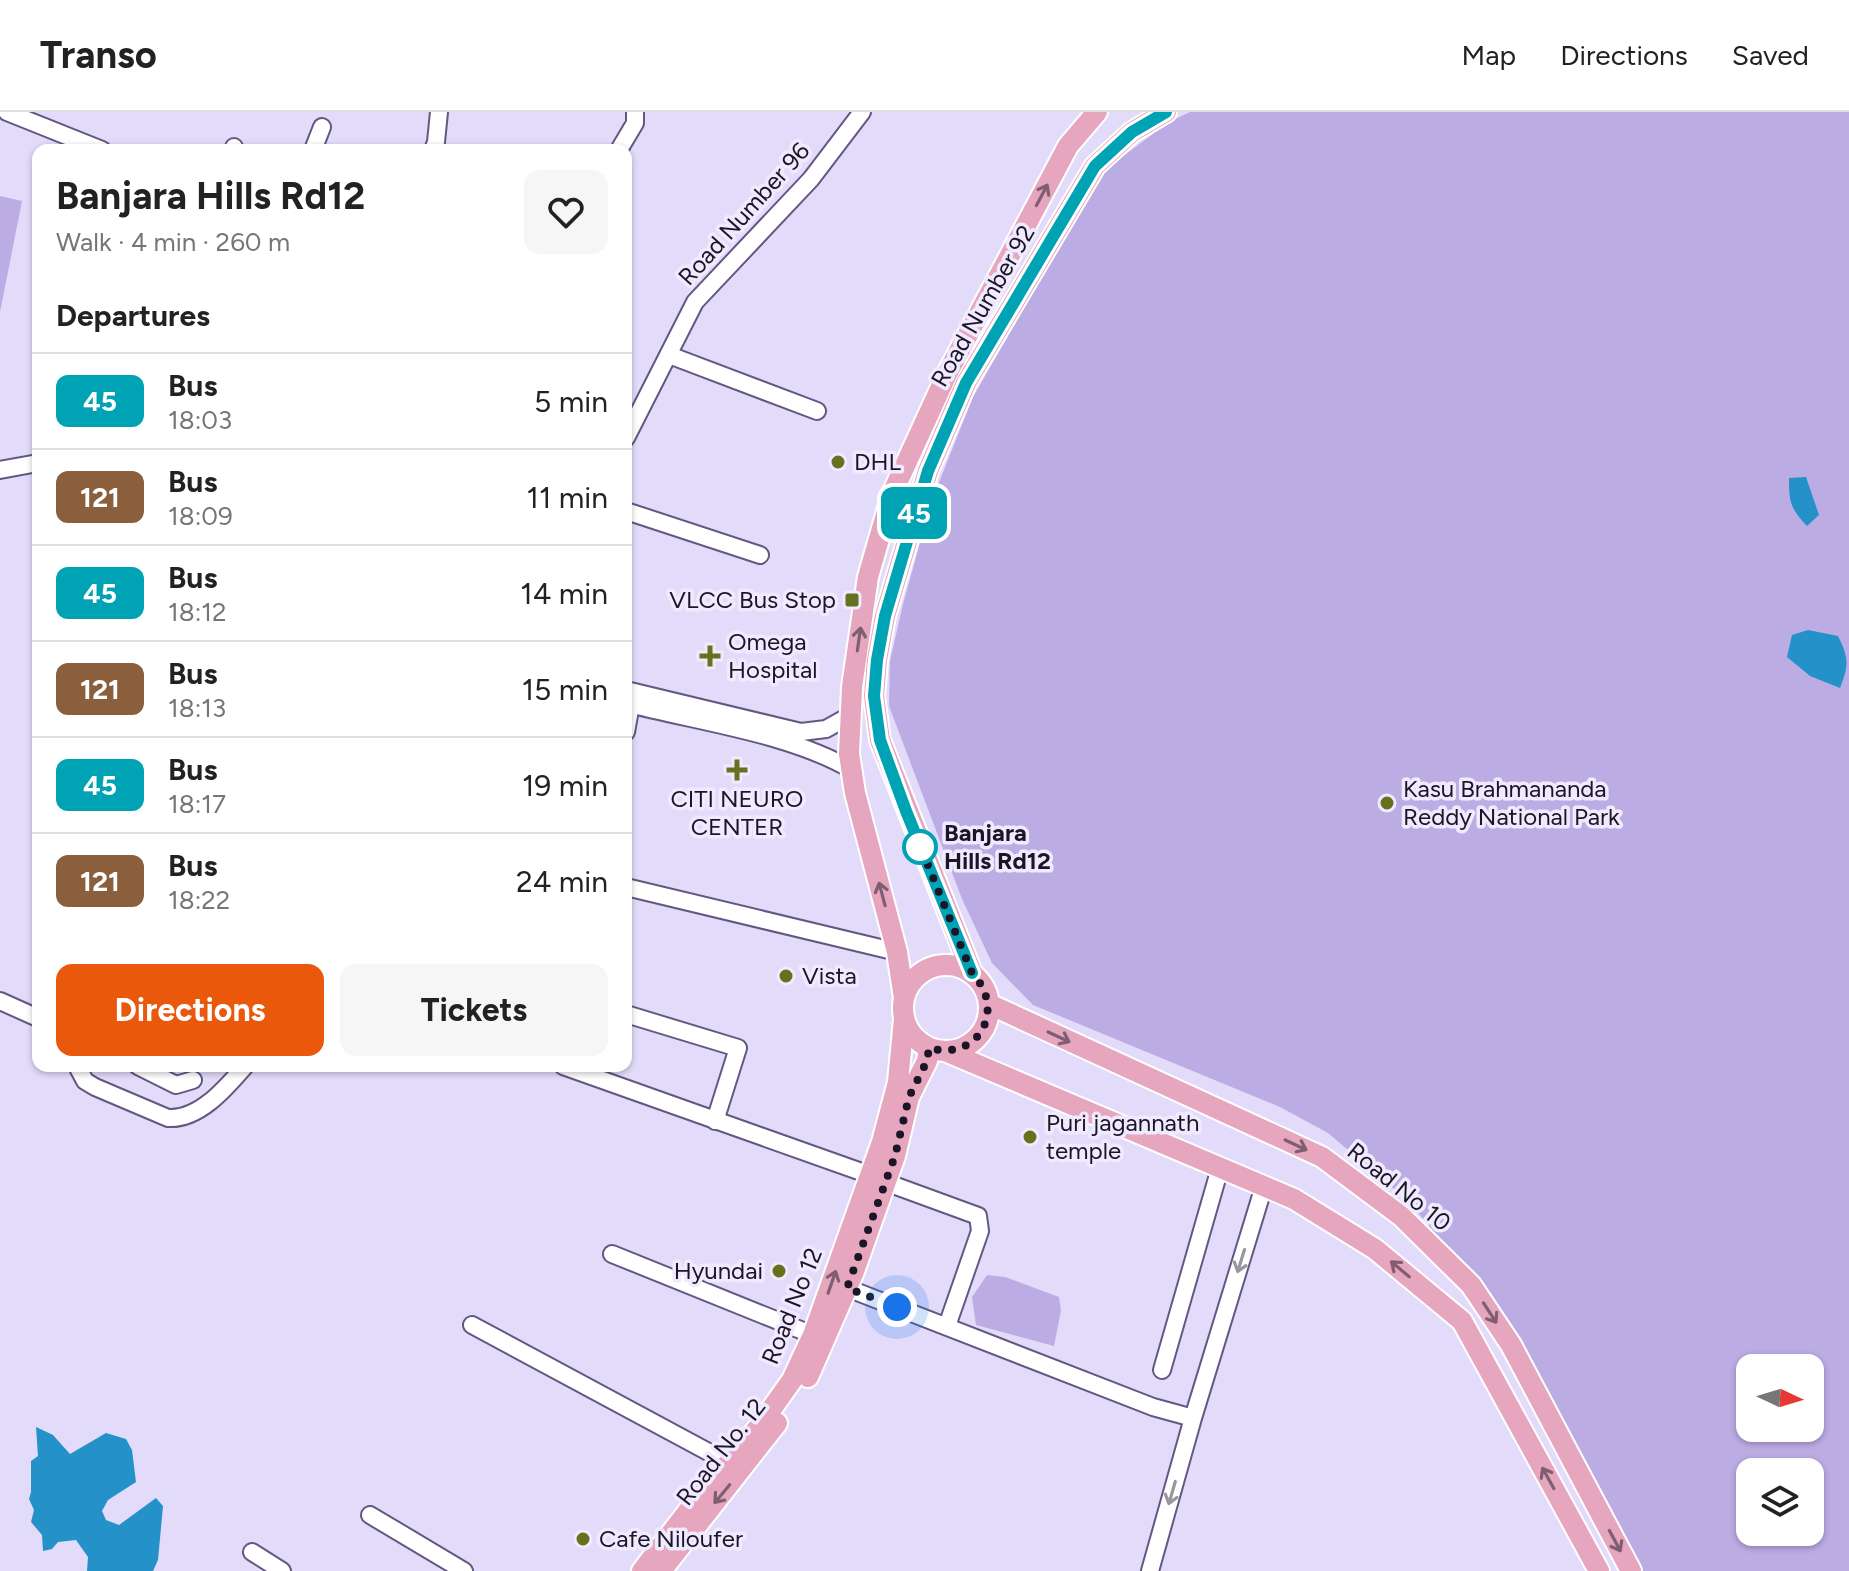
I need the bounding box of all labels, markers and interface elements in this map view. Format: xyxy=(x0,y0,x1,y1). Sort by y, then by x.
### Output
text: Transo xyxy=(40,32,157,78)
text: Map xyxy=(1462,38,1516,72)
text: Directions xyxy=(1560,38,1688,72)
text: Saved xyxy=(1732,38,1809,72)
street label: Road Number 96 xyxy=(672,136,815,291)
button: heart xyxy=(524,170,608,254)
text: Banjara Hills Rd12 xyxy=(56,173,365,219)
one-way arrow xyxy=(1035,183,1050,207)
street label: Road Number 92 xyxy=(925,220,1041,392)
text: Walk · 4 min · 260 m xyxy=(56,226,290,258)
text: Departures xyxy=(56,297,210,334)
text: Bus xyxy=(168,367,217,404)
text: 5 min xyxy=(534,383,608,420)
text: 45 xyxy=(83,384,117,418)
text: 18:03 xyxy=(168,404,232,436)
place label: DHL xyxy=(854,447,902,476)
marker: DHL xyxy=(829,453,847,471)
text: Bus xyxy=(168,463,217,500)
text: 11 min xyxy=(527,479,608,516)
text: 121 xyxy=(80,480,120,514)
line badge: 45 xyxy=(878,487,950,539)
text: 45 xyxy=(897,496,931,530)
text: 18:09 xyxy=(168,500,233,532)
text: Bus xyxy=(168,559,217,596)
text: 14 min xyxy=(520,575,608,612)
text: 45 xyxy=(83,576,117,610)
place label: VLCC Bus Stop xyxy=(669,585,836,614)
marker: VLCC Bus Stop xyxy=(843,591,861,609)
text: 18:12 xyxy=(168,596,227,628)
place label: Omega Hospital xyxy=(728,627,817,684)
one-way arrow xyxy=(852,627,867,652)
marker: Omega Hospital xyxy=(699,645,721,667)
text: Bus xyxy=(168,655,217,692)
text: 15 min xyxy=(522,671,608,708)
text: 121 xyxy=(80,672,120,706)
text: 18:13 xyxy=(168,692,226,724)
text: Bus xyxy=(168,751,217,788)
marker: CITI NEURO CENTER xyxy=(726,759,748,781)
text: 19 min xyxy=(522,767,608,804)
text: 45 xyxy=(83,768,117,802)
place label: Kasu Brahmananda Reddy National Park xyxy=(1403,774,1620,831)
place label: CITI NEURO CENTER xyxy=(671,784,803,841)
text: 18:17 xyxy=(168,788,226,820)
marker: Kasu Brahmananda Reddy National Park xyxy=(1378,794,1396,812)
place label: Banjara Hills Rd12 xyxy=(944,818,1051,875)
marker: Banjara Hills Rd12 xyxy=(903,830,937,864)
text: Bus xyxy=(168,847,217,884)
text: 24 min xyxy=(516,863,608,900)
text: 121 xyxy=(80,864,120,898)
one-way arrow xyxy=(874,882,889,908)
text: 18:22 xyxy=(168,884,230,916)
place label: Vista xyxy=(802,961,857,990)
button: Directions xyxy=(56,964,324,1056)
button: Tickets xyxy=(340,964,608,1056)
marker: Vista xyxy=(777,967,795,985)
one-way arrow xyxy=(1047,1030,1071,1045)
place label: Puri jagannath temple xyxy=(1046,1108,1199,1165)
marker: Puri jagannath temple xyxy=(1021,1128,1039,1146)
street label: Road No 10 xyxy=(1342,1136,1457,1237)
one-way arrow xyxy=(1283,1138,1307,1153)
street label: Road No 12 xyxy=(755,1243,828,1368)
one-way arrow xyxy=(1233,1247,1248,1273)
place label: Hyundai xyxy=(674,1256,763,1285)
one-way arrow xyxy=(1390,1260,1411,1278)
marker: Hyundai xyxy=(770,1262,788,1280)
one-way arrow xyxy=(825,1270,840,1295)
your location xyxy=(877,1287,917,1327)
one-way arrow xyxy=(1482,1302,1498,1324)
north arrow xyxy=(1736,1354,1824,1442)
map controls xyxy=(1736,1354,1824,1546)
street label: Road No. 12 xyxy=(670,1392,771,1511)
button: layers xyxy=(1736,1458,1824,1546)
one-way arrow xyxy=(1540,1467,1556,1490)
one-way arrow xyxy=(1163,1479,1178,1505)
one-way arrow xyxy=(713,1484,731,1504)
place label: Cafe Niloufer xyxy=(599,1524,743,1553)
one-way arrow xyxy=(1607,1529,1623,1553)
marker: Cafe Niloufer xyxy=(574,1530,592,1548)

